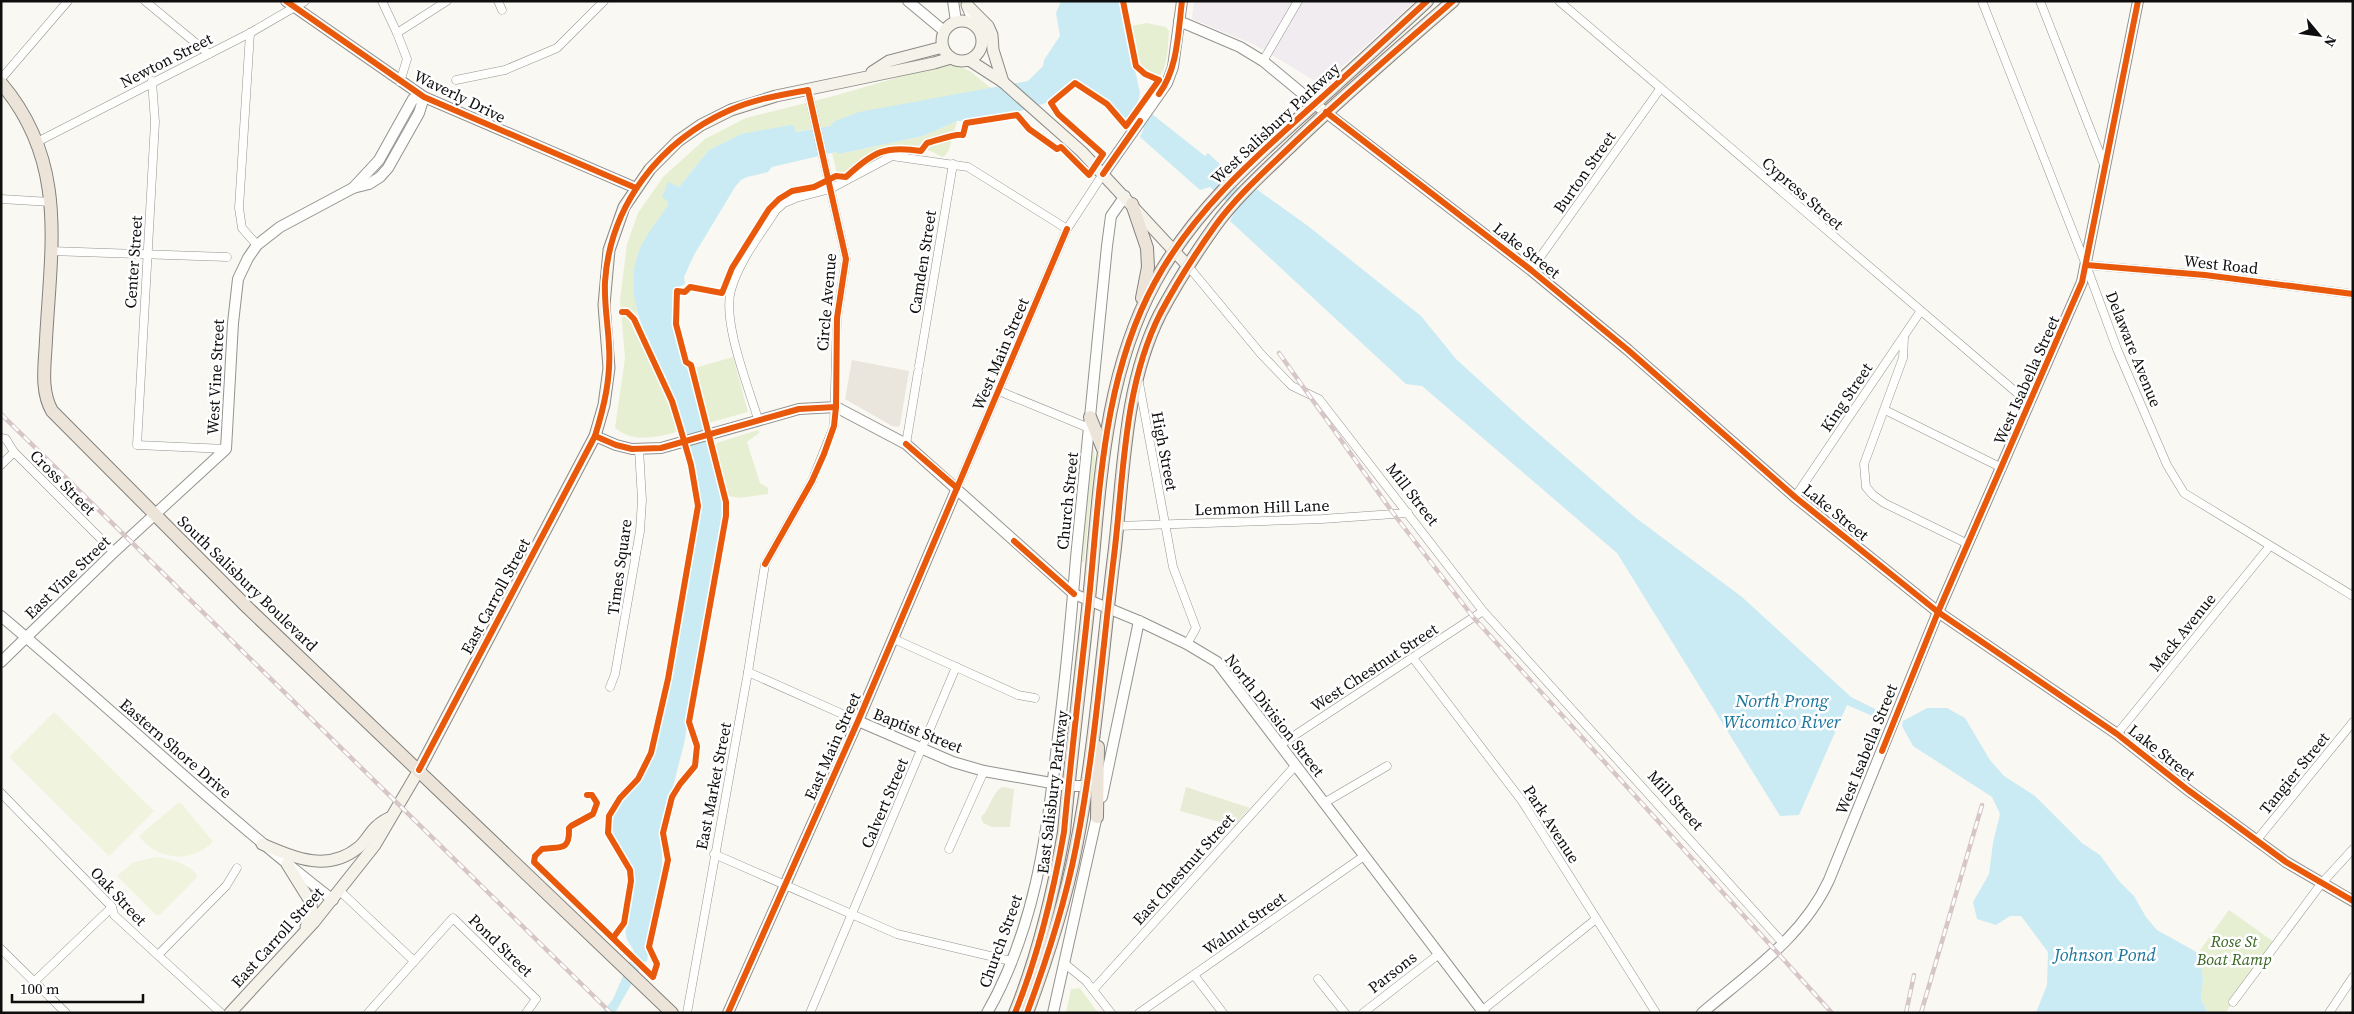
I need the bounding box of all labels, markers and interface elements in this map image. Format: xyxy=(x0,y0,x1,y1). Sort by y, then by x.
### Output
north arrow xyxy=(2294,10,2344,60)
street label: Newton Street xyxy=(116,27,217,93)
text: N xyxy=(2319,32,2342,51)
street label: West Salisbury Parkway xyxy=(1206,57,1345,189)
street label: Waverly Drive xyxy=(410,64,510,128)
street label: Burton Street xyxy=(1548,126,1621,217)
street label: Cypress Street xyxy=(1758,151,1849,235)
street label: Camden Street xyxy=(903,208,941,315)
street label: Center Street xyxy=(119,214,147,309)
street label: Lake Street xyxy=(1489,217,1566,284)
street label: West Road xyxy=(2183,249,2259,279)
street label: Circle Avenue xyxy=(811,252,841,352)
street label: Delaware Avenue xyxy=(2101,288,2167,410)
street label: West Main Street xyxy=(966,294,1034,414)
street label: West Isabella Street xyxy=(1988,311,2065,448)
street label: West Vine Street xyxy=(201,318,229,435)
street label: King Street xyxy=(1815,358,1878,436)
street label: High Street xyxy=(1147,410,1184,493)
street label: Cross Street xyxy=(25,444,101,520)
street label: Church Street xyxy=(1051,450,1083,551)
street label: Mill Street xyxy=(1382,458,1445,530)
street label: Lake Street xyxy=(1798,478,1874,546)
street label: Lemmon Hill Lane xyxy=(1194,494,1330,520)
street label: South Salisbury Boulevard xyxy=(173,510,323,656)
street label: Times Square xyxy=(601,517,637,617)
street label: East Vine Street xyxy=(19,530,115,624)
street label: East Carroll Street xyxy=(455,533,535,658)
street label: Mack Avenue xyxy=(2144,588,2220,676)
street label: West Chestnut Street xyxy=(1306,617,1443,716)
street label: North Division Street xyxy=(1220,649,1330,781)
street label: West Isabella Street xyxy=(1830,680,1903,817)
street label: East Main Street xyxy=(798,688,866,803)
water label: North Prong Wicomico River xyxy=(1723,688,1841,734)
street label: Eastern Shore Drive xyxy=(115,693,237,803)
street label: Baptist Street xyxy=(870,702,967,758)
street label: East Salisbury Parkway xyxy=(1031,708,1073,875)
street label: Lake Street xyxy=(2124,719,2201,786)
street label: East Market Street xyxy=(690,720,736,852)
street label: Tangier Street xyxy=(2254,727,2334,819)
street label: Calvert Street xyxy=(855,754,913,852)
street label: Mill Street xyxy=(1643,765,1709,835)
street label: Park Avenue xyxy=(1519,781,1585,867)
street label: East Chestnut Street xyxy=(1127,808,1240,929)
street label: Oak Street xyxy=(86,862,153,931)
street label: East Carroll Street xyxy=(226,881,329,992)
street label: Walnut Street xyxy=(1198,886,1290,960)
street label: Church Street xyxy=(973,890,1027,991)
street label: Pond Street xyxy=(464,909,539,982)
park label: Rose St Boat Ramp xyxy=(2196,930,2271,970)
water label: Johnson Pond xyxy=(2051,942,2157,967)
street label: Parsons xyxy=(1363,946,1421,998)
scale bar xyxy=(12,972,144,1004)
text: 100 m xyxy=(20,978,60,999)

